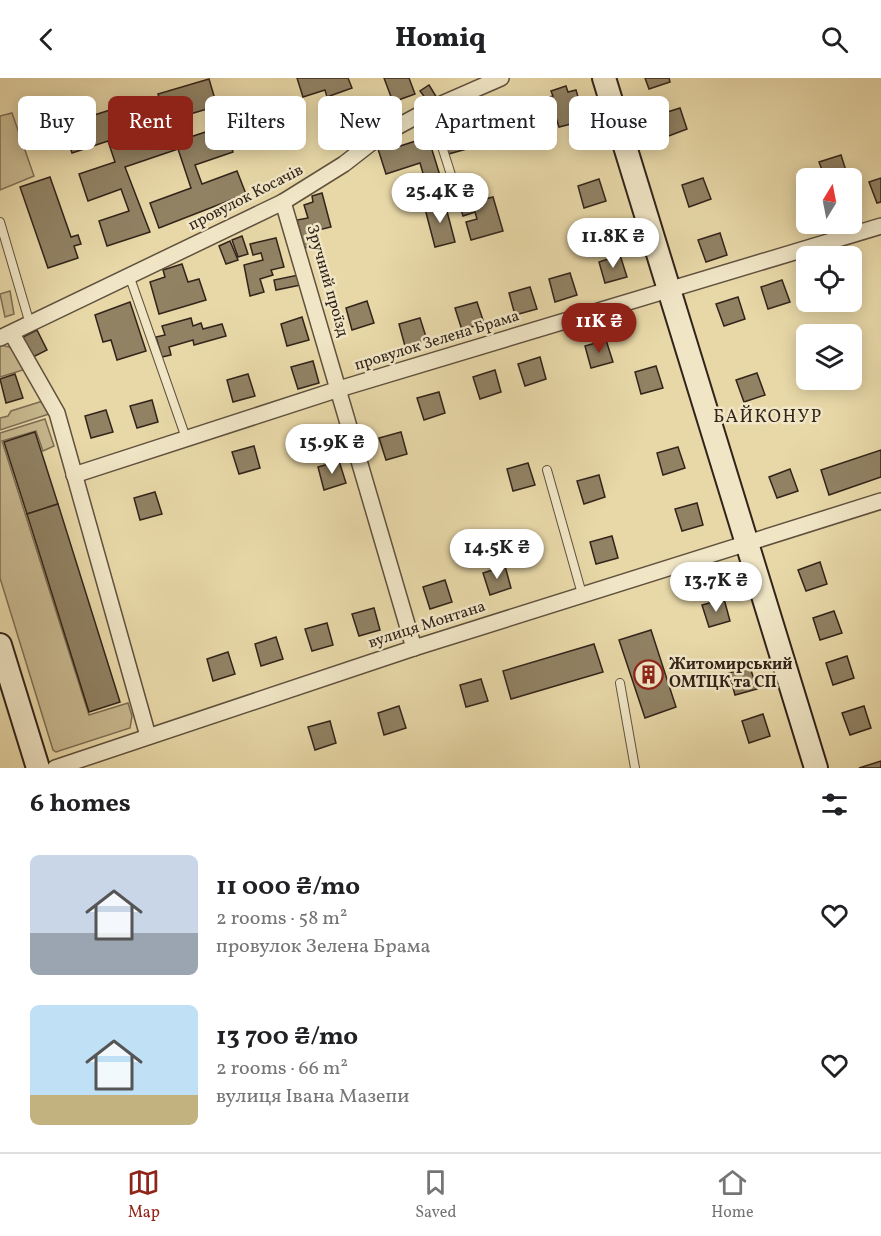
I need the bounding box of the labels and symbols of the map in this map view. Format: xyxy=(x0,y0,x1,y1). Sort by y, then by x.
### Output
street label: провулок Косачів xyxy=(185,160,307,236)
north arrow xyxy=(796,168,862,234)
pin: 25.4K ₴ xyxy=(385,173,495,224)
pin: 11.8K ₴ xyxy=(558,218,668,269)
street label: Зручний проїзд xyxy=(300,222,354,340)
pin: 11K ₴ xyxy=(557,303,641,354)
street label: провулок Зелена Брама xyxy=(352,305,522,377)
district label: БАЙКОНУР xyxy=(713,405,823,430)
pin: 15.9K ₴ xyxy=(277,424,387,475)
pin: 14.5K ₴ xyxy=(442,529,552,580)
pin: 13.7K ₴ xyxy=(661,562,771,613)
street label: вулиця Монтана xyxy=(366,596,488,654)
place label: Житомирський ОМТЦК та СП xyxy=(669,654,793,694)
building icon: Житомирський ОМТЦК та СП xyxy=(632,658,664,690)

